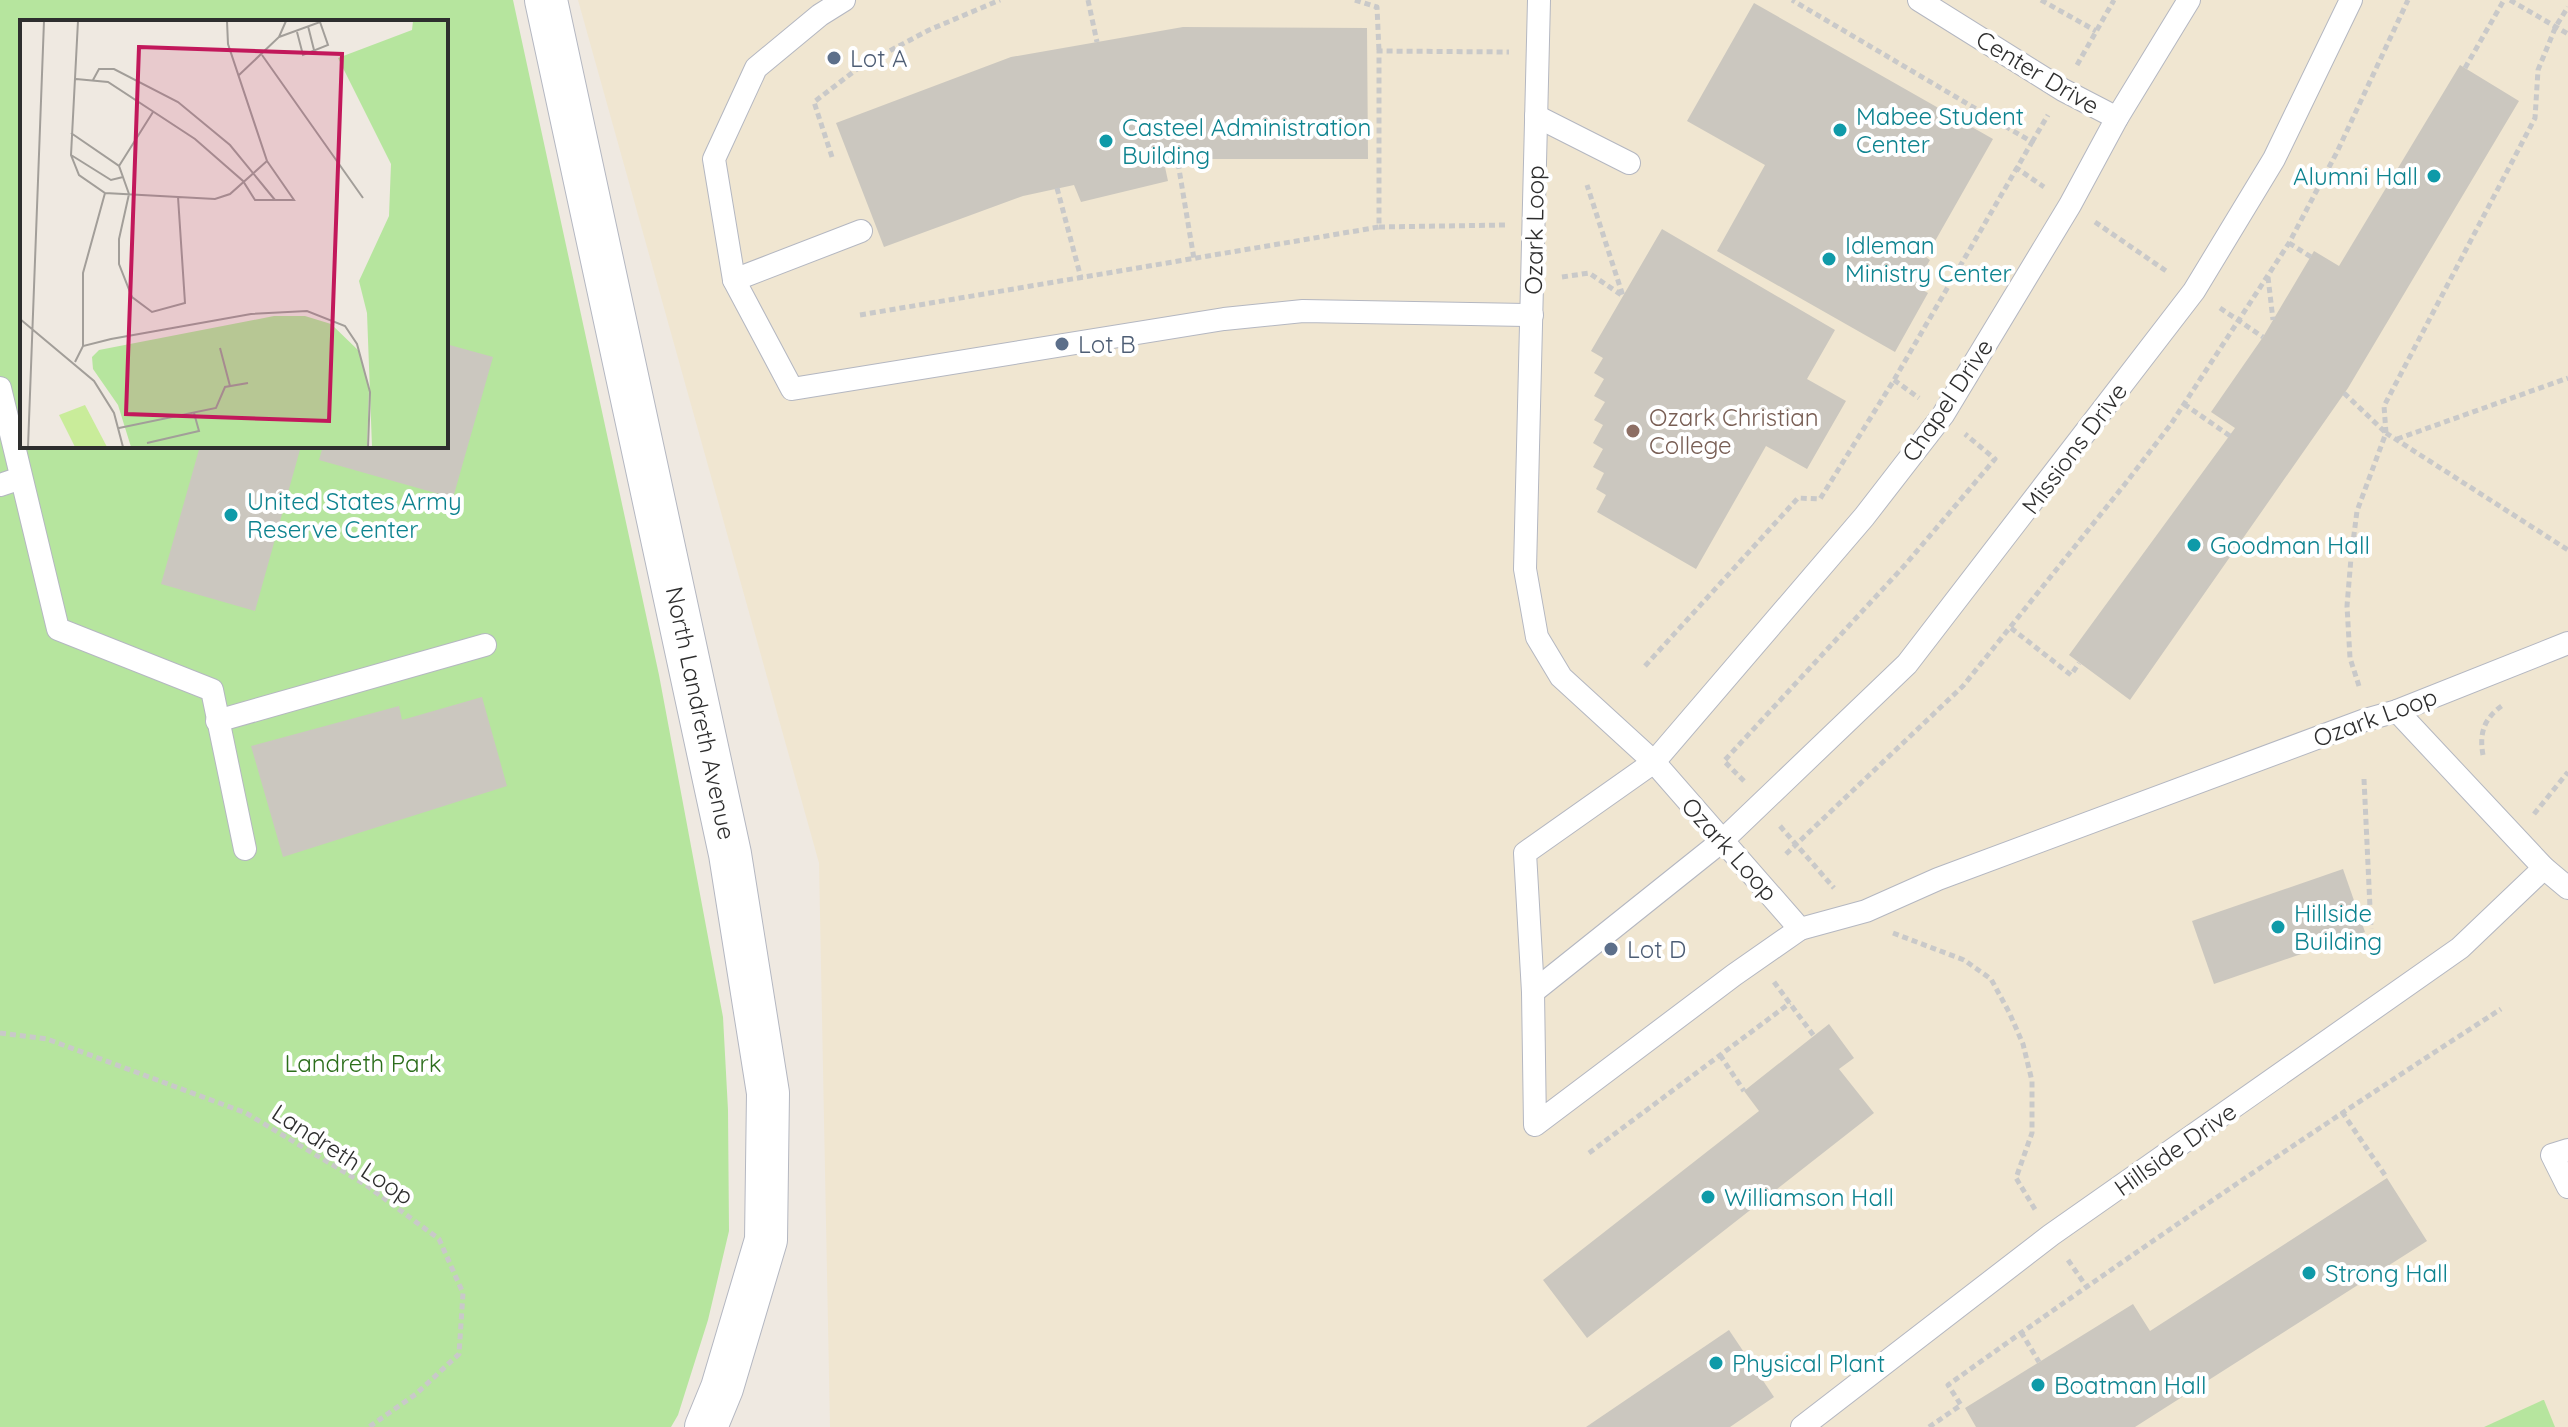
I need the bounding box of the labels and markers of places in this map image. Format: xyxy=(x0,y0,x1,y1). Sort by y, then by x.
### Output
place label: Lot A xyxy=(850,43,907,73)
marker: Lot A xyxy=(825,49,843,67)
place label: Mabee Student Center xyxy=(1856,101,2024,159)
place label: Casteel Administration Building xyxy=(1122,112,1371,170)
marker: Mabee Student Center xyxy=(1831,121,1849,139)
marker: Casteel Administration Building xyxy=(1097,132,1115,150)
place label: Alumni Hall xyxy=(2293,161,2418,191)
marker: Alumni Hall xyxy=(2425,167,2443,185)
place label: Idleman Ministry Center xyxy=(1845,230,2012,288)
marker: Idleman Ministry Center xyxy=(1820,250,1838,268)
place label: Lot B xyxy=(1078,329,1136,359)
marker: Lot B xyxy=(1053,335,1071,353)
place label: Ozark Christian College xyxy=(1649,402,1819,460)
marker: Ozark Christian College xyxy=(1624,422,1642,440)
place label: United States Army Reserve Center xyxy=(247,486,462,544)
marker: United States Army Reserve Center xyxy=(222,506,240,524)
place label: Goodman Hall xyxy=(2210,530,2370,560)
marker: Goodman Hall xyxy=(2185,536,2203,554)
place label: Hillside Building xyxy=(2294,898,2382,956)
marker: Hillside Building xyxy=(2269,918,2287,936)
place label: Lot D xyxy=(1627,934,1686,964)
marker: Lot D xyxy=(1602,940,1620,958)
place label: Williamson Hall xyxy=(1724,1182,1894,1212)
marker: Williamson Hall xyxy=(1699,1188,1717,1206)
place label: Strong Hall xyxy=(2325,1258,2448,1288)
marker: Strong Hall xyxy=(2300,1264,2318,1282)
place label: Physical Plant xyxy=(1732,1348,1885,1378)
marker: Physical Plant xyxy=(1707,1354,1725,1372)
place label: Boatman Hall xyxy=(2054,1370,2207,1400)
marker: Boatman Hall xyxy=(2029,1376,2047,1394)

